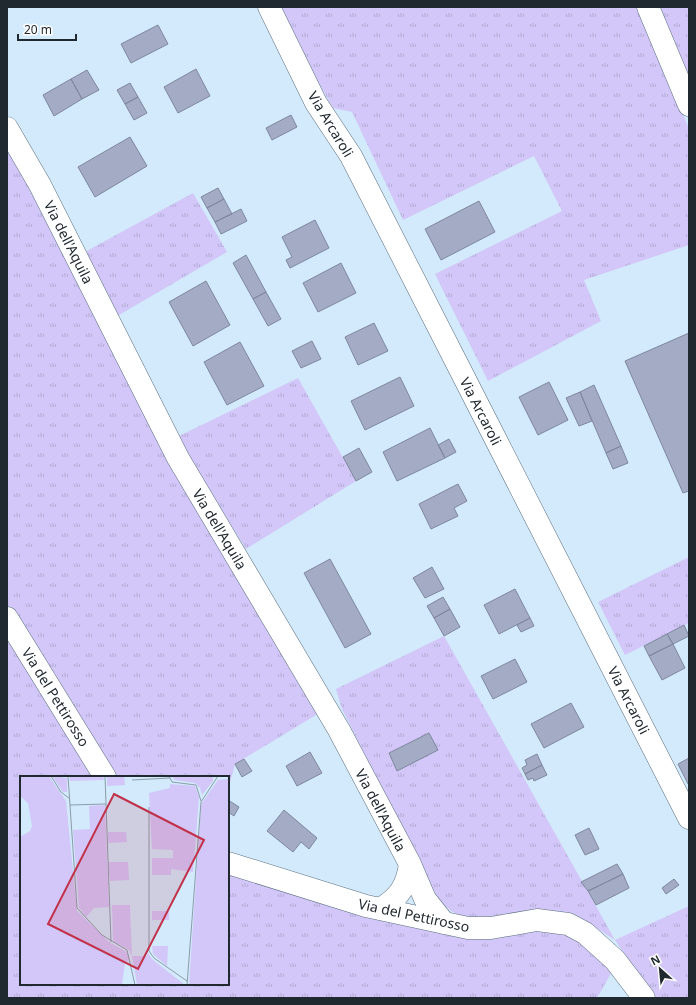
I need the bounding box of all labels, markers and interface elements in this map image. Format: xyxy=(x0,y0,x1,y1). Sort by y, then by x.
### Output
scale bar xyxy=(18,16,76,42)
text: 20 m xyxy=(24,21,52,38)
street label: Via Arcaroli xyxy=(304,88,358,160)
street label: Via dell'Aquila xyxy=(40,197,98,287)
street label: Via Arcaroli xyxy=(456,374,506,448)
street label: Via dell'Aquila xyxy=(188,485,252,573)
street label: Via del Pettirosso xyxy=(18,644,94,750)
street label: Via Arcaroli xyxy=(604,663,654,737)
street label: Via dell'Aquila xyxy=(351,765,411,855)
inset map xyxy=(20,776,229,985)
street label: Via del Pettirosso xyxy=(357,894,471,936)
north arrow xyxy=(640,949,680,989)
text: N xyxy=(648,951,663,968)

